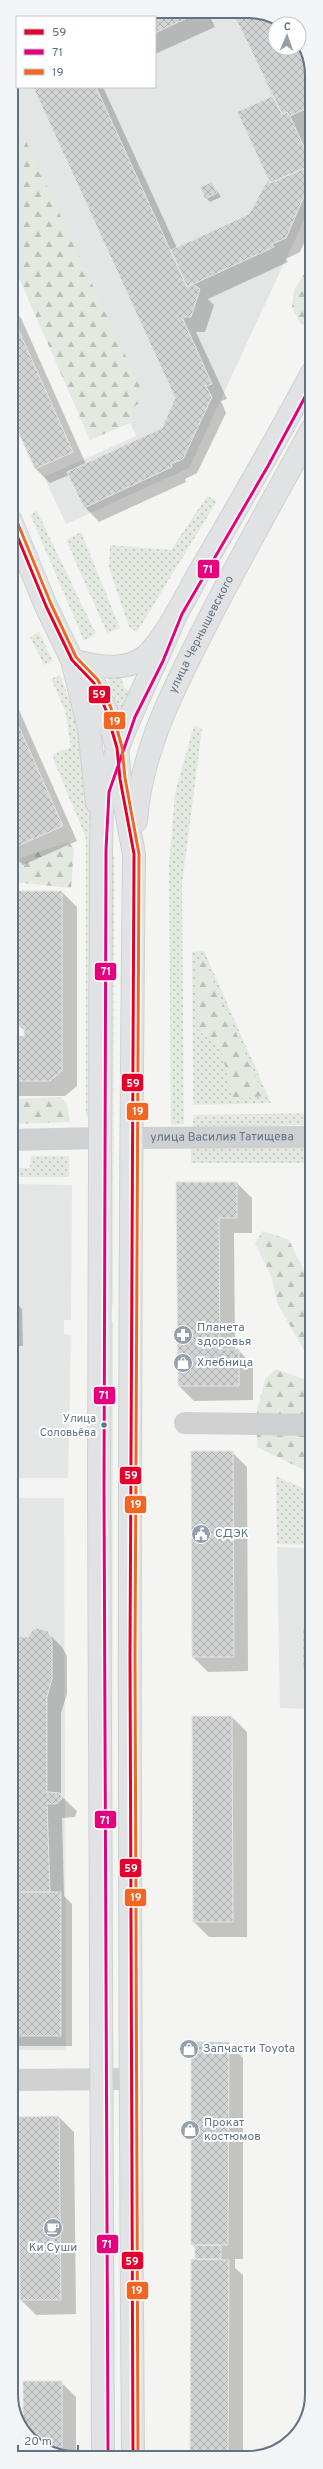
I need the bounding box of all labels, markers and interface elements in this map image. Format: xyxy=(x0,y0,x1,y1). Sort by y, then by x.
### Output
legend xyxy=(16,16,156,88)
north arrow xyxy=(267,16,307,56)
text: С xyxy=(284,20,291,34)
text: 59 xyxy=(52,25,67,41)
text: 71 xyxy=(52,45,63,61)
text: 19 xyxy=(52,65,64,81)
line badge: 71 xyxy=(197,559,220,579)
text: 71 xyxy=(203,563,213,577)
street label: улица Чернышевского xyxy=(165,573,238,696)
line badge: 59 xyxy=(88,685,111,704)
text: 59 xyxy=(92,688,106,702)
line badge: 19 xyxy=(103,711,126,730)
text: 19 xyxy=(109,715,121,729)
line badge: 71 xyxy=(94,962,117,981)
text: 71 xyxy=(101,965,111,979)
line badge: 59 xyxy=(121,1073,144,1092)
text: 59 xyxy=(126,1077,140,1091)
line badge: 19 xyxy=(126,1102,149,1121)
text: 19 xyxy=(132,1105,144,1119)
street label: улица Василия Татищева xyxy=(150,1129,294,1146)
place label: Планета здоровья xyxy=(197,1320,251,1350)
pharmacy icon: Планета здоровья xyxy=(172,1324,194,1346)
shop icon: Хлебница xyxy=(172,1352,194,1374)
place label: Хлебница xyxy=(197,1355,253,1371)
line badge: 71 xyxy=(93,1386,116,1405)
text: 71 xyxy=(99,1389,109,1403)
place label: Улица Соловьёва xyxy=(40,1412,96,1440)
marker: Улица Соловьёва xyxy=(99,1420,109,1430)
line badge: 59 xyxy=(119,1466,142,1485)
text: 59 xyxy=(124,1469,138,1483)
line badge: 19 xyxy=(124,1495,147,1514)
text: 19 xyxy=(130,1498,142,1512)
public building icon: СДЭК xyxy=(190,1523,212,1545)
place label: СДЭК xyxy=(215,1526,249,1542)
line badge: 71 xyxy=(94,1810,117,1829)
text: 71 xyxy=(100,1814,110,1828)
line badge: 59 xyxy=(119,1858,142,1878)
text: 59 xyxy=(124,1862,138,1876)
line badge: 19 xyxy=(124,1888,147,1907)
text: 19 xyxy=(130,1891,142,1905)
shop icon: Запчасти Toyota xyxy=(178,2038,200,2060)
place label: Запчасти Toyota xyxy=(203,2041,295,2057)
place label: Прокат костюмов xyxy=(204,2115,261,2145)
shop icon: Прокат костюмов xyxy=(179,2119,201,2141)
cafe icon: Ки Суши xyxy=(42,2217,64,2239)
line badge: 71 xyxy=(96,2234,119,2254)
text: 71 xyxy=(102,2238,112,2252)
place label: Ки Суши xyxy=(29,2240,77,2256)
line badge: 59 xyxy=(121,2251,144,2270)
text: 59 xyxy=(125,2255,139,2269)
line badge: 19 xyxy=(126,2281,149,2300)
text: 19 xyxy=(131,2284,143,2298)
scale bar xyxy=(18,2427,78,2453)
text: 20 m xyxy=(24,2434,52,2450)

